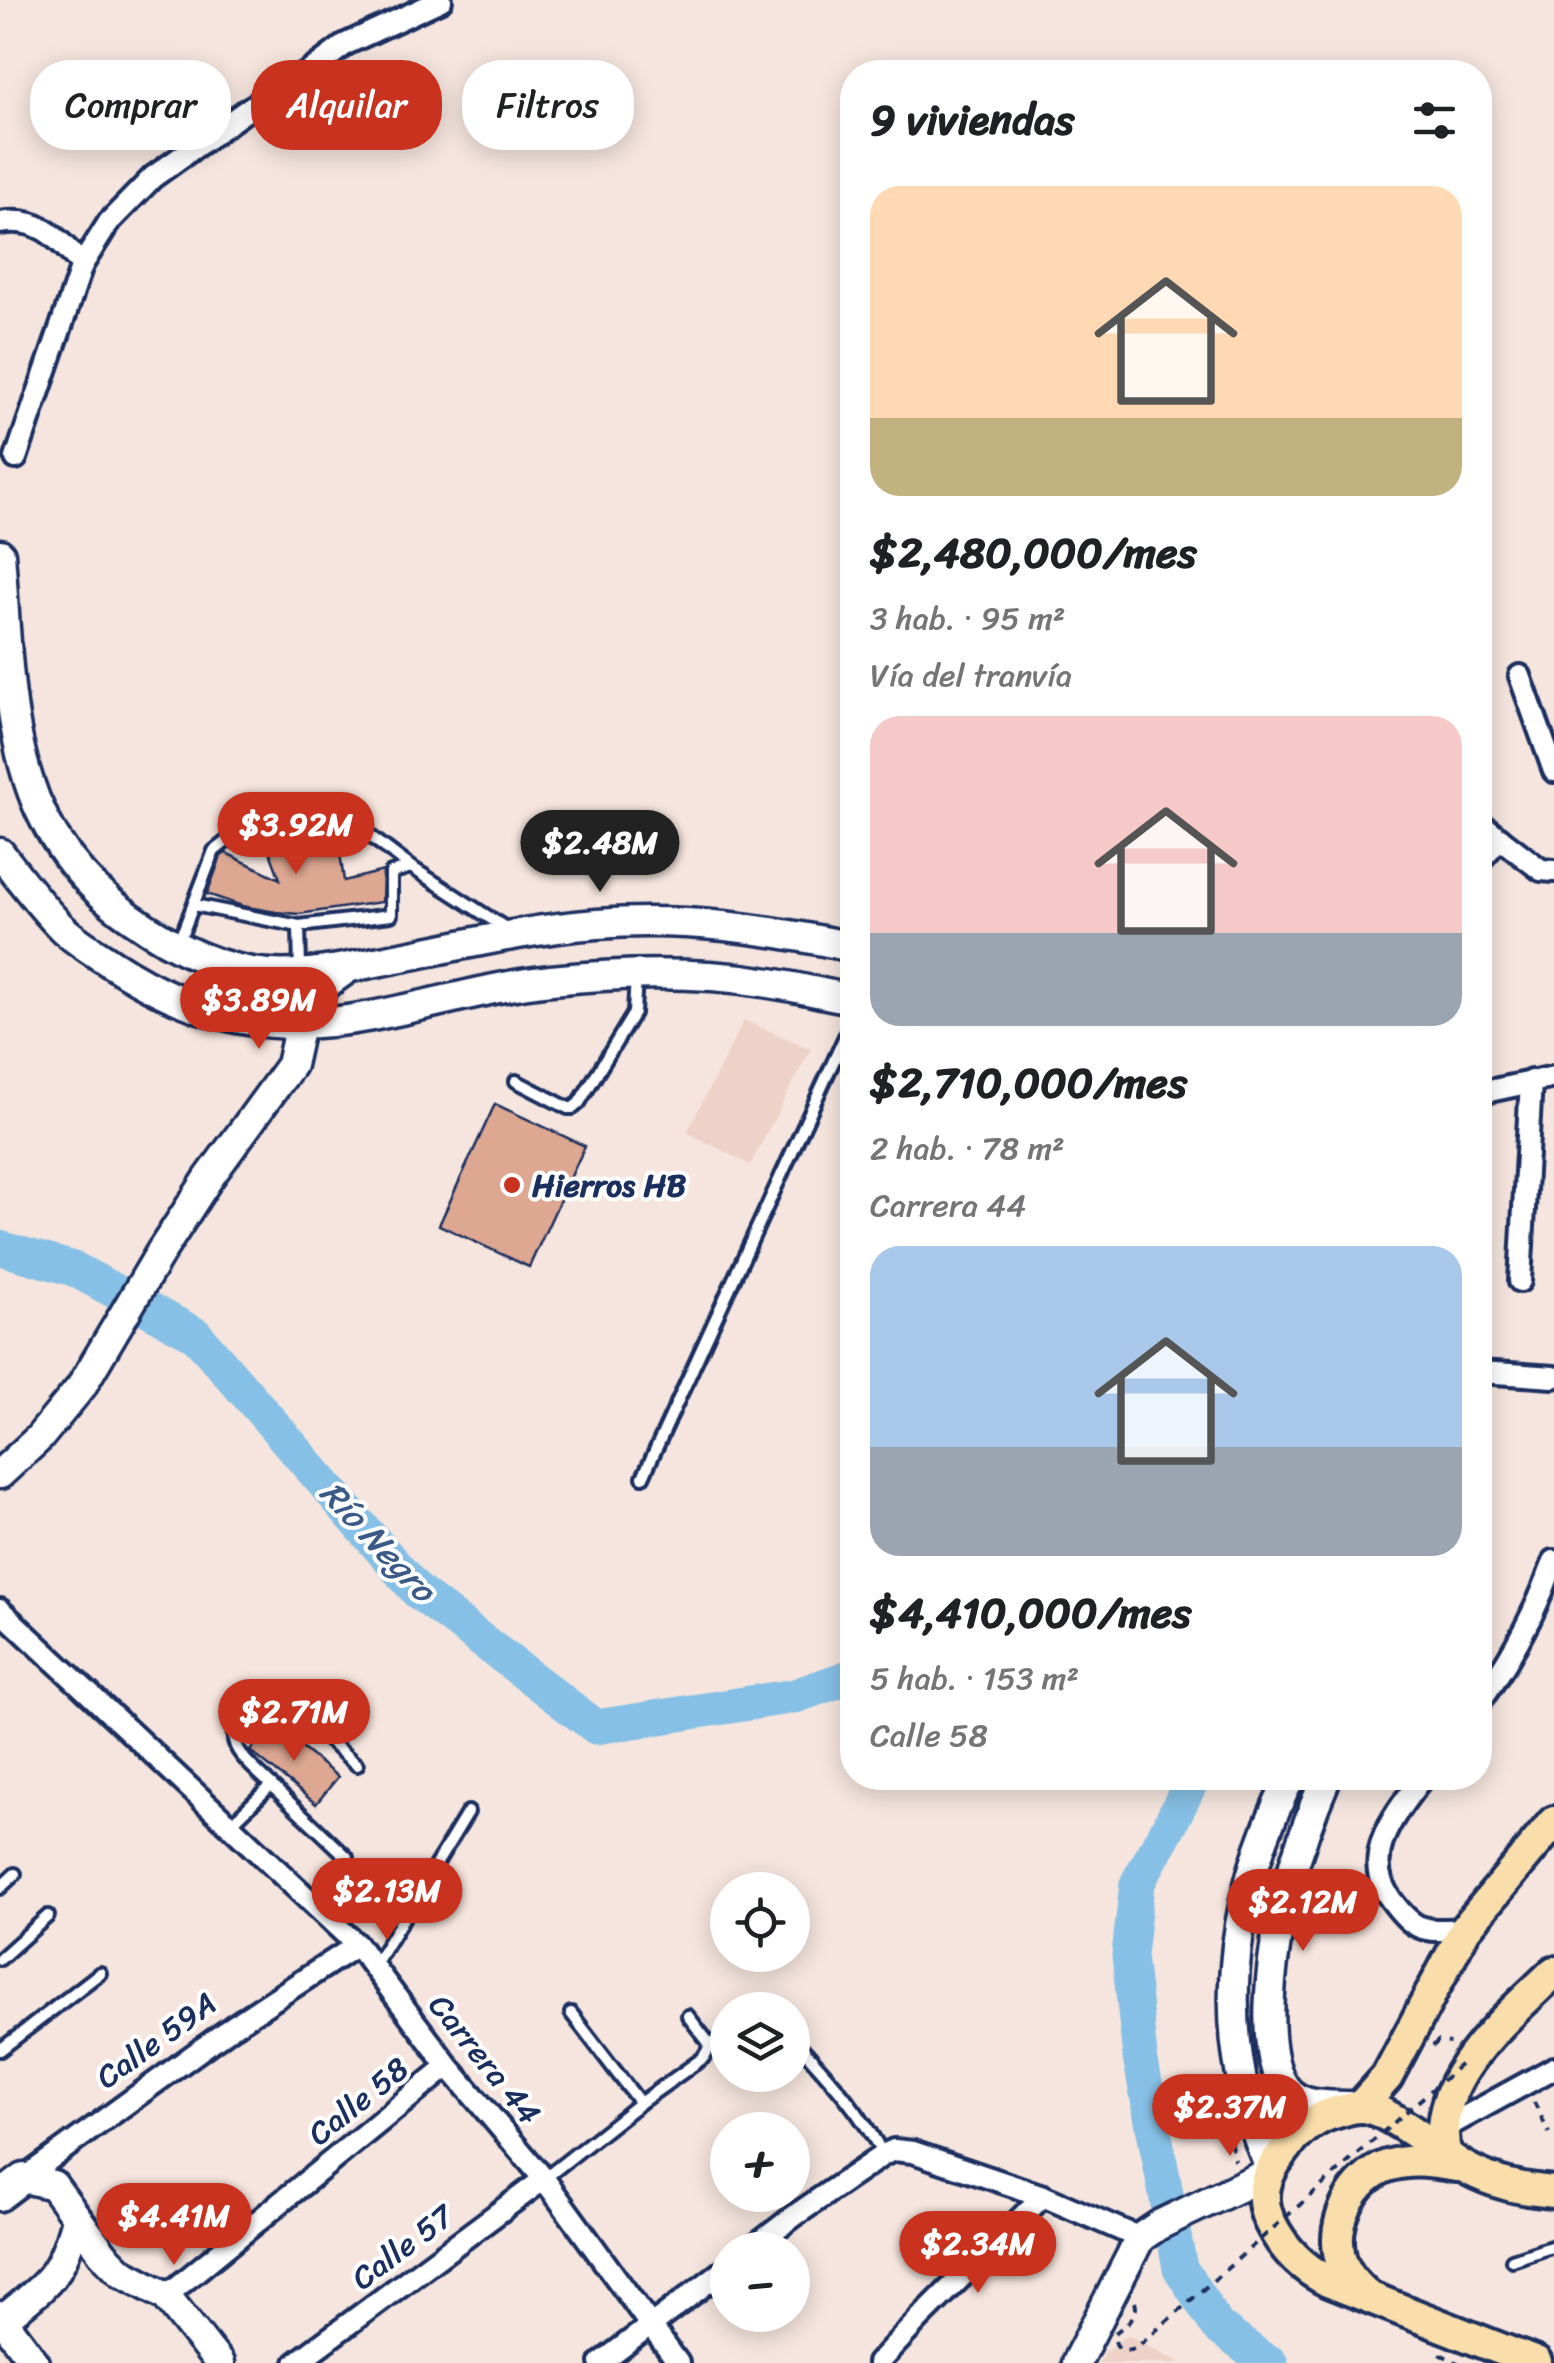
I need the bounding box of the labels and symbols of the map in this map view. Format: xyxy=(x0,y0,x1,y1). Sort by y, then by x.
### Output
pin: $3.92M xyxy=(215,792,377,877)
pin: $2.48M xyxy=(519,810,681,895)
pin: $3.89M xyxy=(178,967,340,1052)
place label: Hierros HB xyxy=(532,1157,687,1214)
marker: Hierros HB xyxy=(501,1174,523,1196)
water label: Río Negro xyxy=(304,1465,454,1619)
pin: $2.71M xyxy=(213,1679,375,1764)
pin: $2.13M xyxy=(306,1858,468,1943)
pin: $2.12M xyxy=(1222,1869,1384,1954)
street label: Calle 59A xyxy=(83,1976,229,2104)
street label: Carrera 44 xyxy=(413,1981,556,2138)
street label: Calle 58 xyxy=(295,2042,422,2161)
pin: $2.37M xyxy=(1149,2074,1311,2159)
pin: $4.41M xyxy=(93,2183,255,2268)
street label: Calle 57 xyxy=(338,2188,467,2305)
pin: $2.34M xyxy=(897,2211,1059,2296)

